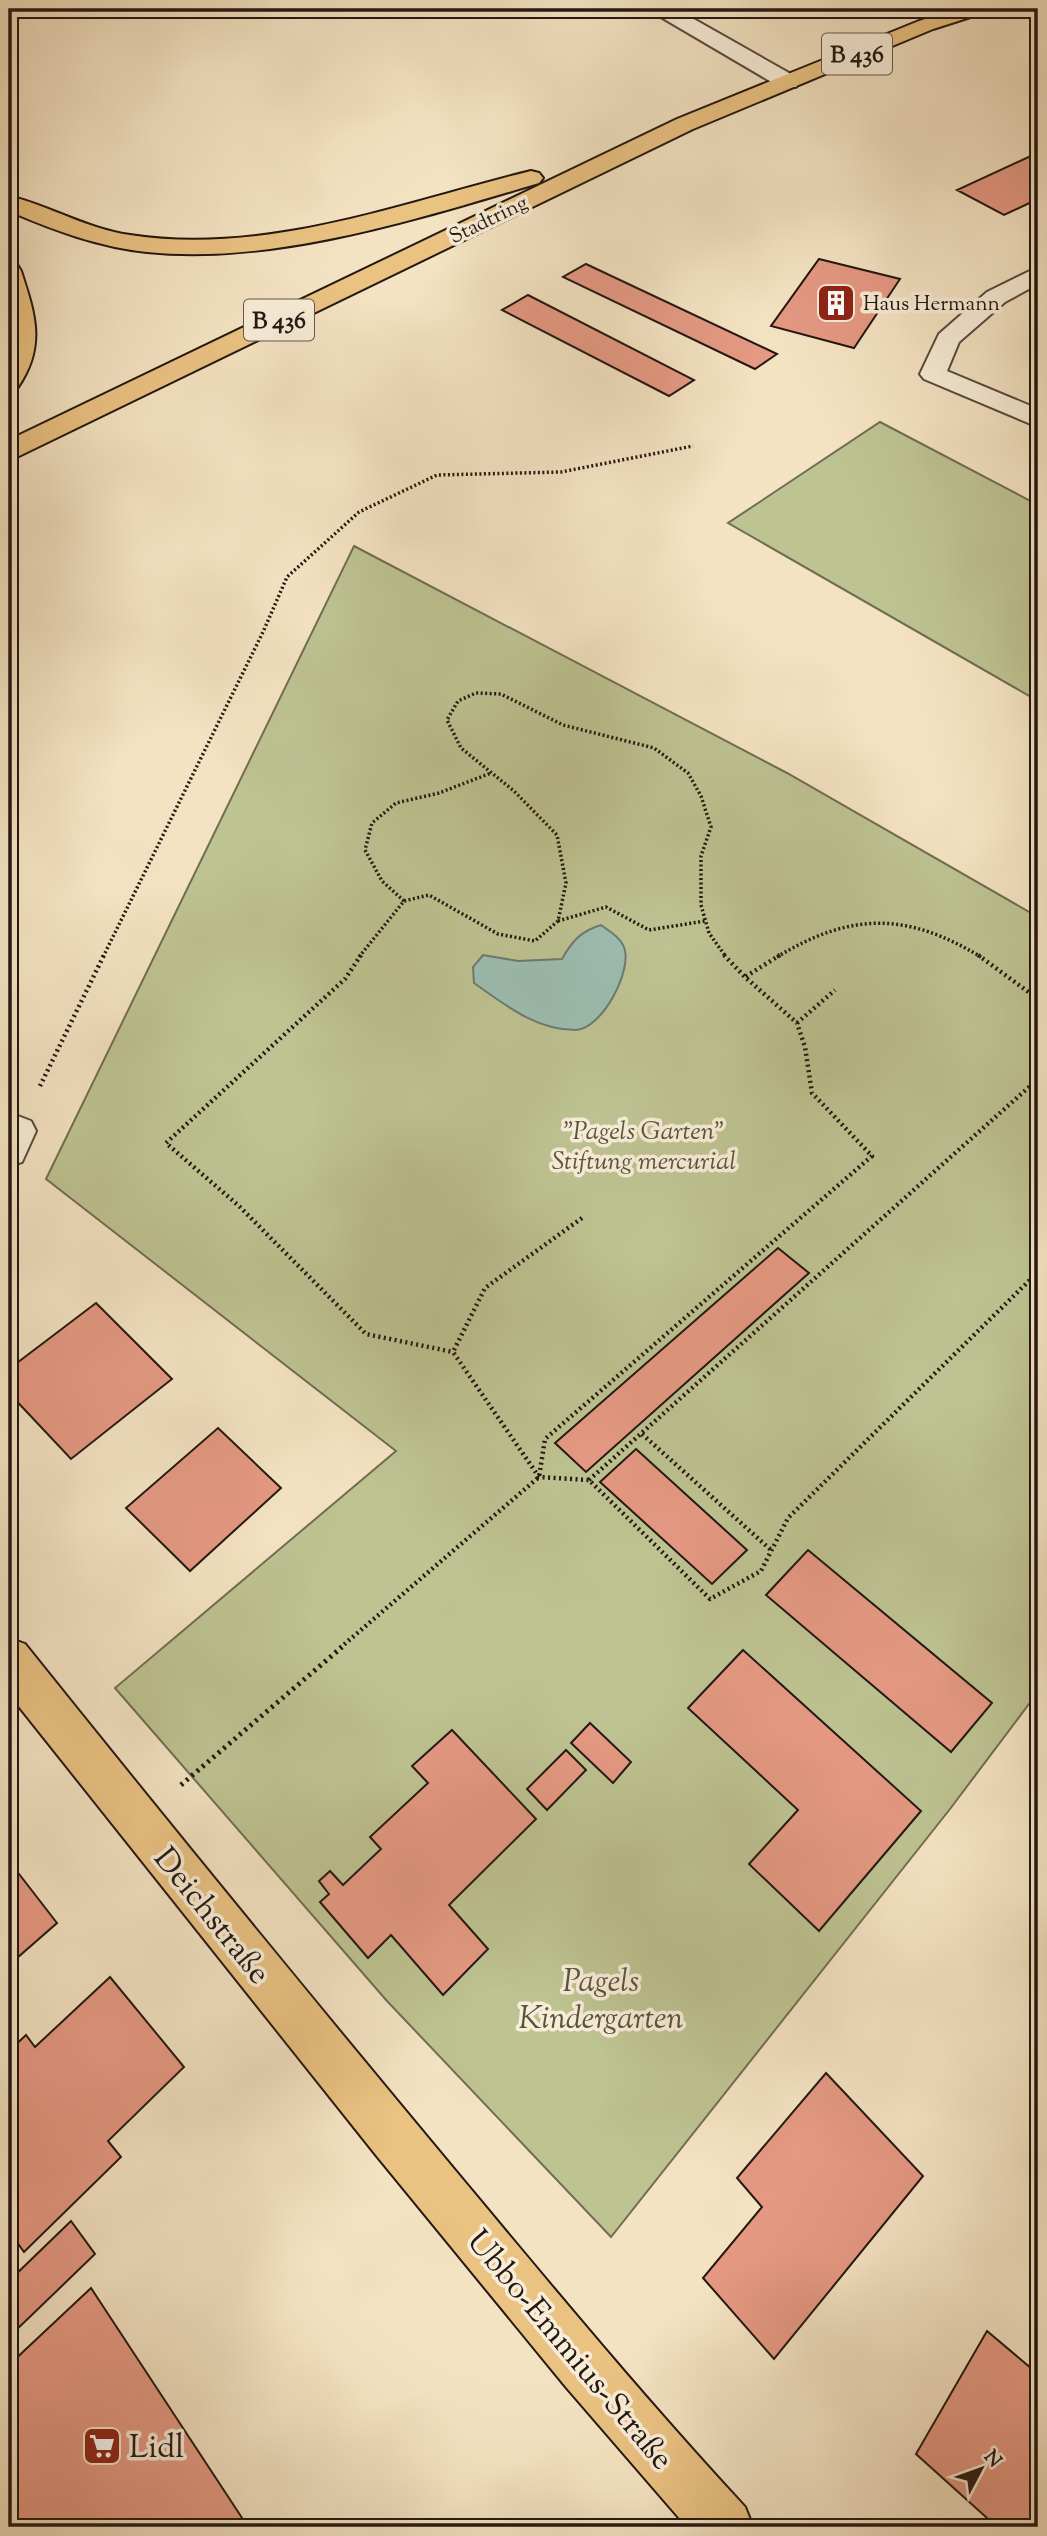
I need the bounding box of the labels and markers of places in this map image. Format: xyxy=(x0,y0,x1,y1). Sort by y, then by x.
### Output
building icon: Haus Hermann xyxy=(815,282,857,324)
place label: Haus Hermann xyxy=(863,290,1000,320)
supermarket icon: Lidl xyxy=(81,2425,123,2467)
place label: Lidl xyxy=(129,2426,184,2472)

